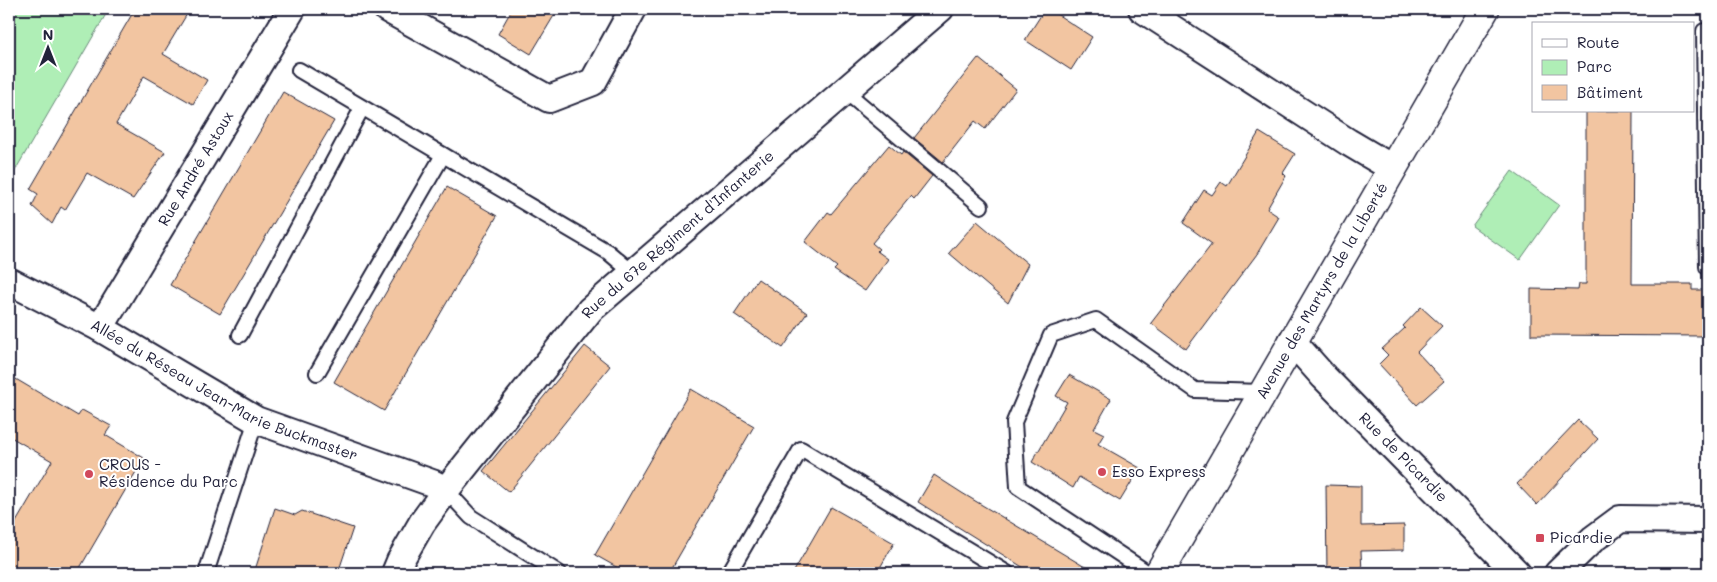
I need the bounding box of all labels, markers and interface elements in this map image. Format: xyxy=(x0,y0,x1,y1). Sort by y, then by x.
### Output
north arrow xyxy=(22,22,72,72)
legend xyxy=(1532,22,1694,112)
text: N xyxy=(43,25,53,44)
text: Route xyxy=(1577,32,1620,52)
text: Parc xyxy=(1577,56,1612,76)
text: Bâtiment xyxy=(1577,82,1643,102)
street label: Rue André Astoux xyxy=(153,107,238,229)
street label: Rue du 67e Régiment d'Infanterie xyxy=(576,145,778,322)
street label: Avenue des Martyrs de la Liberté xyxy=(1251,178,1392,402)
street label: Allée du Réseau Jean-Marie Buckmaster xyxy=(88,314,361,465)
street label: Rue de Picardie xyxy=(1355,407,1453,506)
place label: CROUS - Résidence du Parc xyxy=(99,454,238,491)
place label: Esso Express xyxy=(1112,461,1206,481)
marker: Esso Express xyxy=(1096,466,1108,478)
marker: CROUS - Résidence du Parc xyxy=(83,468,95,480)
place label: Picardie xyxy=(1550,527,1613,547)
marker: Picardie xyxy=(1534,532,1546,544)

